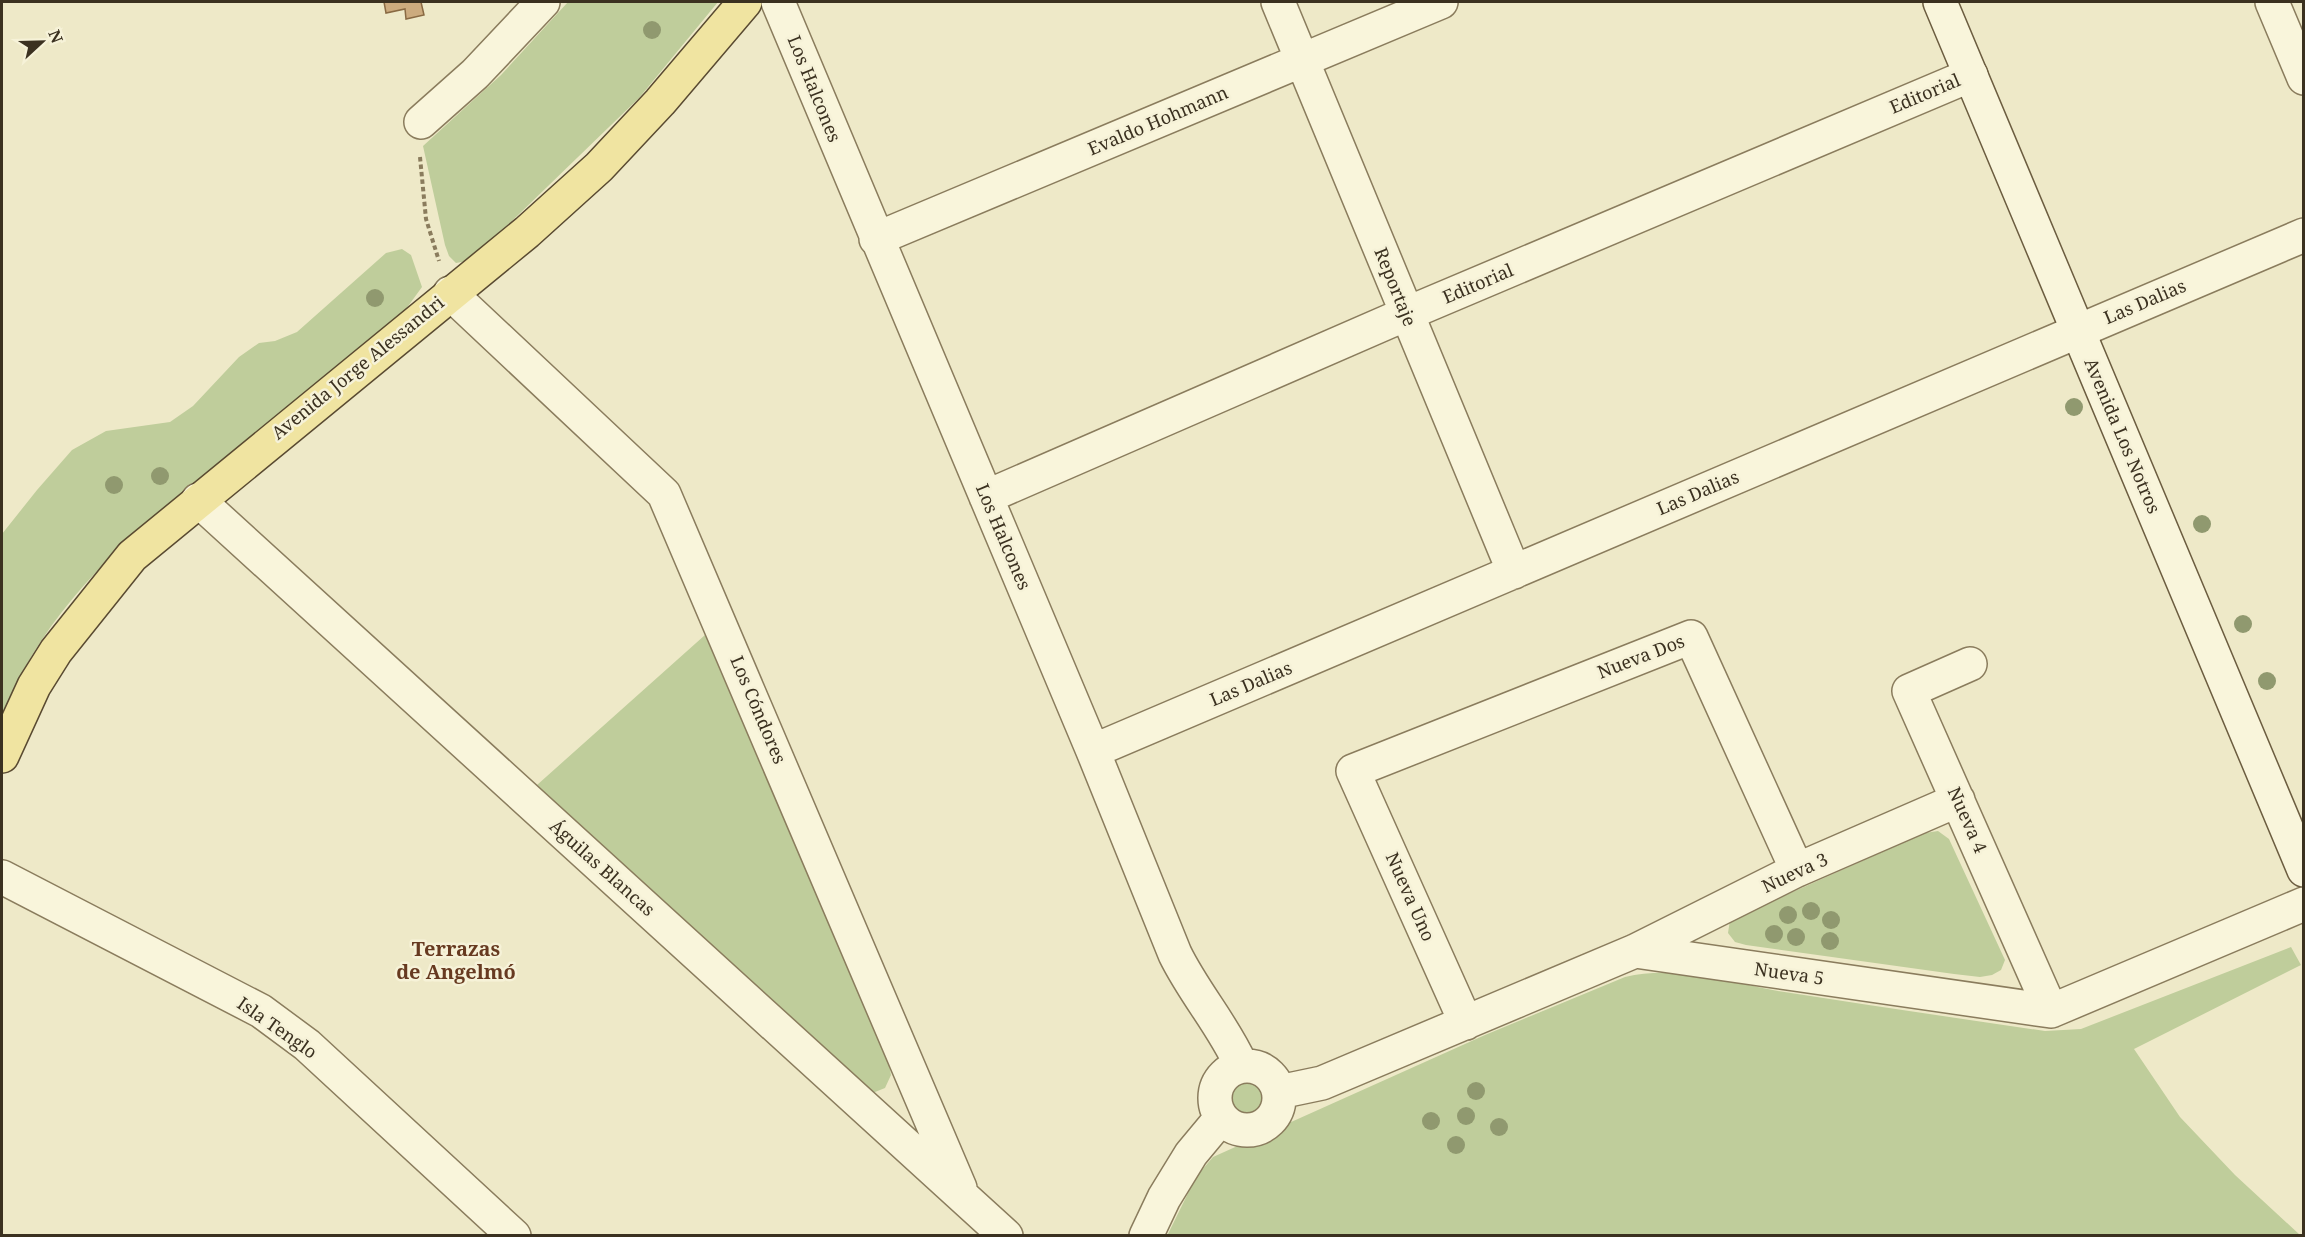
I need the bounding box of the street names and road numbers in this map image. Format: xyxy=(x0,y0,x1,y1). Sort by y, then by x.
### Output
street label: Los Halcones xyxy=(783,32,847,146)
street label: Editorial xyxy=(1886,67,1964,119)
street label: Evaldo Hohmann xyxy=(1084,80,1232,160)
street label: Reportaje xyxy=(1369,244,1423,330)
street label: Editorial xyxy=(1439,257,1517,309)
street label: Las Dalias xyxy=(2100,273,2189,329)
street label: Avenida Jorge Alessandri xyxy=(266,290,449,444)
street label: Avenida Los Notros xyxy=(2079,354,2167,517)
street label: Las Dalias xyxy=(1653,464,1742,520)
street label: Los Halcones xyxy=(971,480,1037,593)
street label: Nueva Dos xyxy=(1594,628,1688,684)
street label: Los Cóndores xyxy=(725,652,792,767)
street label: Las Dalias xyxy=(1206,655,1295,711)
street label: Nueva 4 xyxy=(1943,783,1993,856)
street label: Águilas Blancas xyxy=(545,814,660,921)
street label: Nueva 3 xyxy=(1758,846,1831,898)
street label: Nueva Uno xyxy=(1381,848,1441,945)
street label: Nueva 5 xyxy=(1753,956,1826,990)
street label: Isla Tenglo xyxy=(233,991,322,1063)

